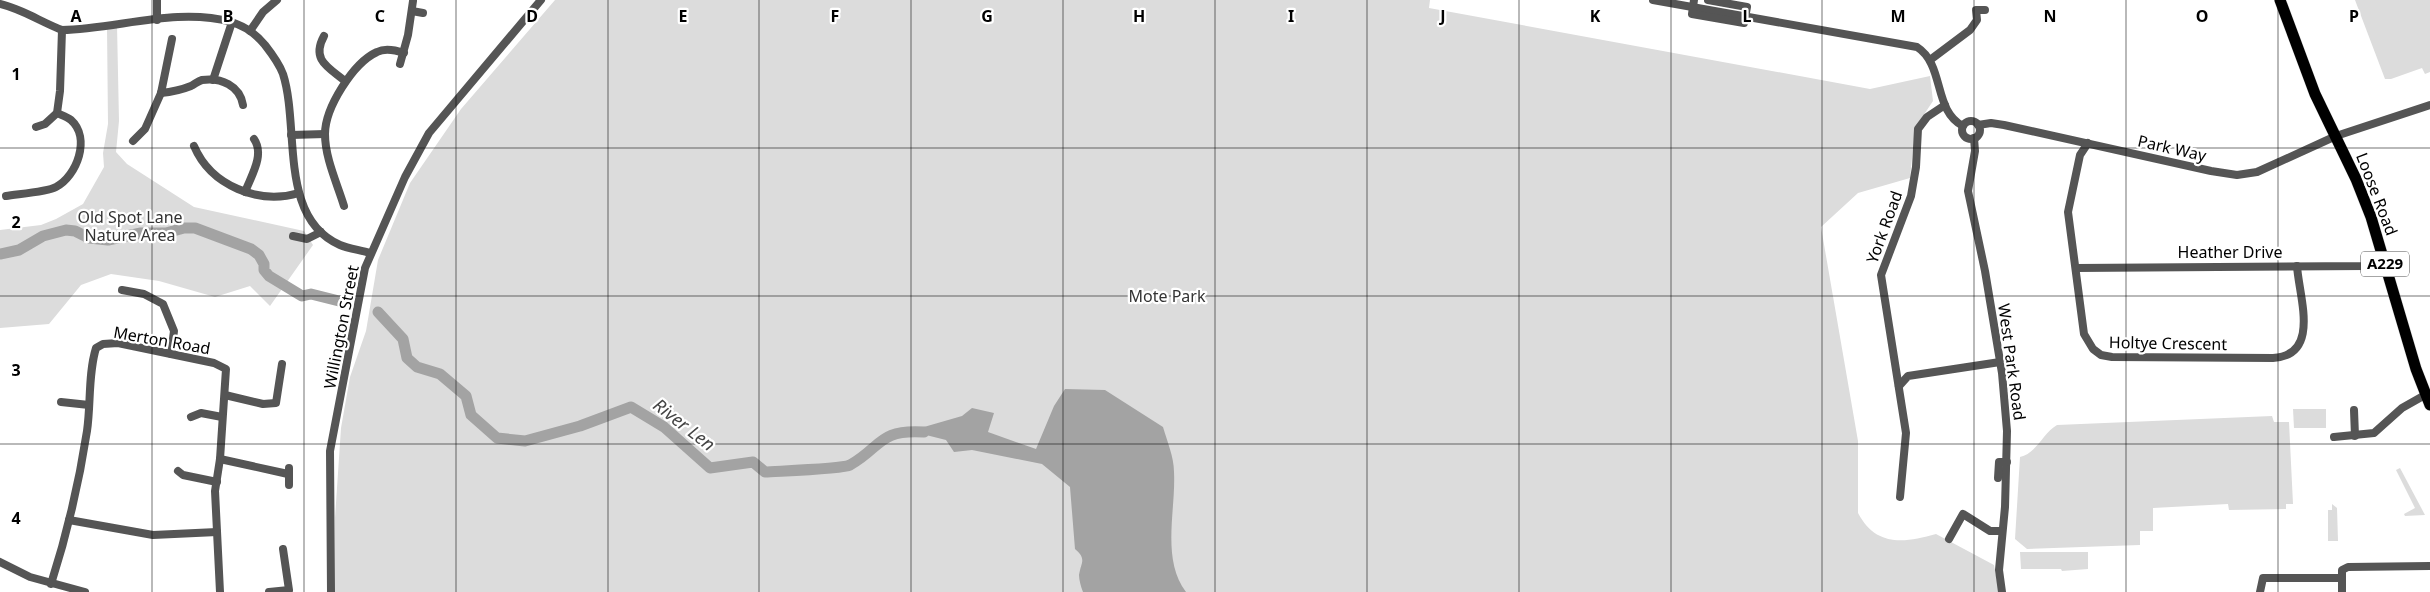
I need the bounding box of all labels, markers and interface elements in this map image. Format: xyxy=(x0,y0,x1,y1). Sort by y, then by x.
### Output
text: A xyxy=(70,5,82,27)
text: B xyxy=(223,5,233,27)
text: C xyxy=(375,5,385,27)
text: D xyxy=(526,5,538,27)
text: E xyxy=(679,5,688,27)
text: F xyxy=(831,5,839,27)
text: G xyxy=(981,5,993,27)
text: H xyxy=(1133,5,1145,27)
text: I xyxy=(1288,5,1294,27)
text: J xyxy=(1438,5,1446,27)
text: K xyxy=(1590,5,1601,27)
text: L xyxy=(1743,5,1752,27)
text: M xyxy=(1890,5,1906,27)
text: N xyxy=(2043,5,2057,27)
text: O xyxy=(2196,5,2208,27)
text: P xyxy=(2349,5,2359,27)
text: 1 xyxy=(11,63,21,85)
street label: Park Way xyxy=(2136,129,2209,167)
street label: Loose Road xyxy=(2351,149,2403,239)
street label: York Road xyxy=(1861,188,1907,266)
park label: Old Spot Lane Nature Area xyxy=(77,206,183,246)
text: 2 xyxy=(11,211,21,233)
street label: Heather Drive xyxy=(2178,241,2282,263)
road number: A229 xyxy=(2361,252,2409,276)
street label: Willington Street xyxy=(318,263,364,391)
park label: Mote Park xyxy=(1129,285,1206,307)
street label: West Park Road xyxy=(1993,302,2031,422)
street label: Merton Road xyxy=(112,321,212,359)
street label: Holtye Crescent xyxy=(2109,331,2228,355)
text: 3 xyxy=(11,359,21,381)
water label: River Len xyxy=(649,393,720,456)
text: 4 xyxy=(11,507,21,529)

